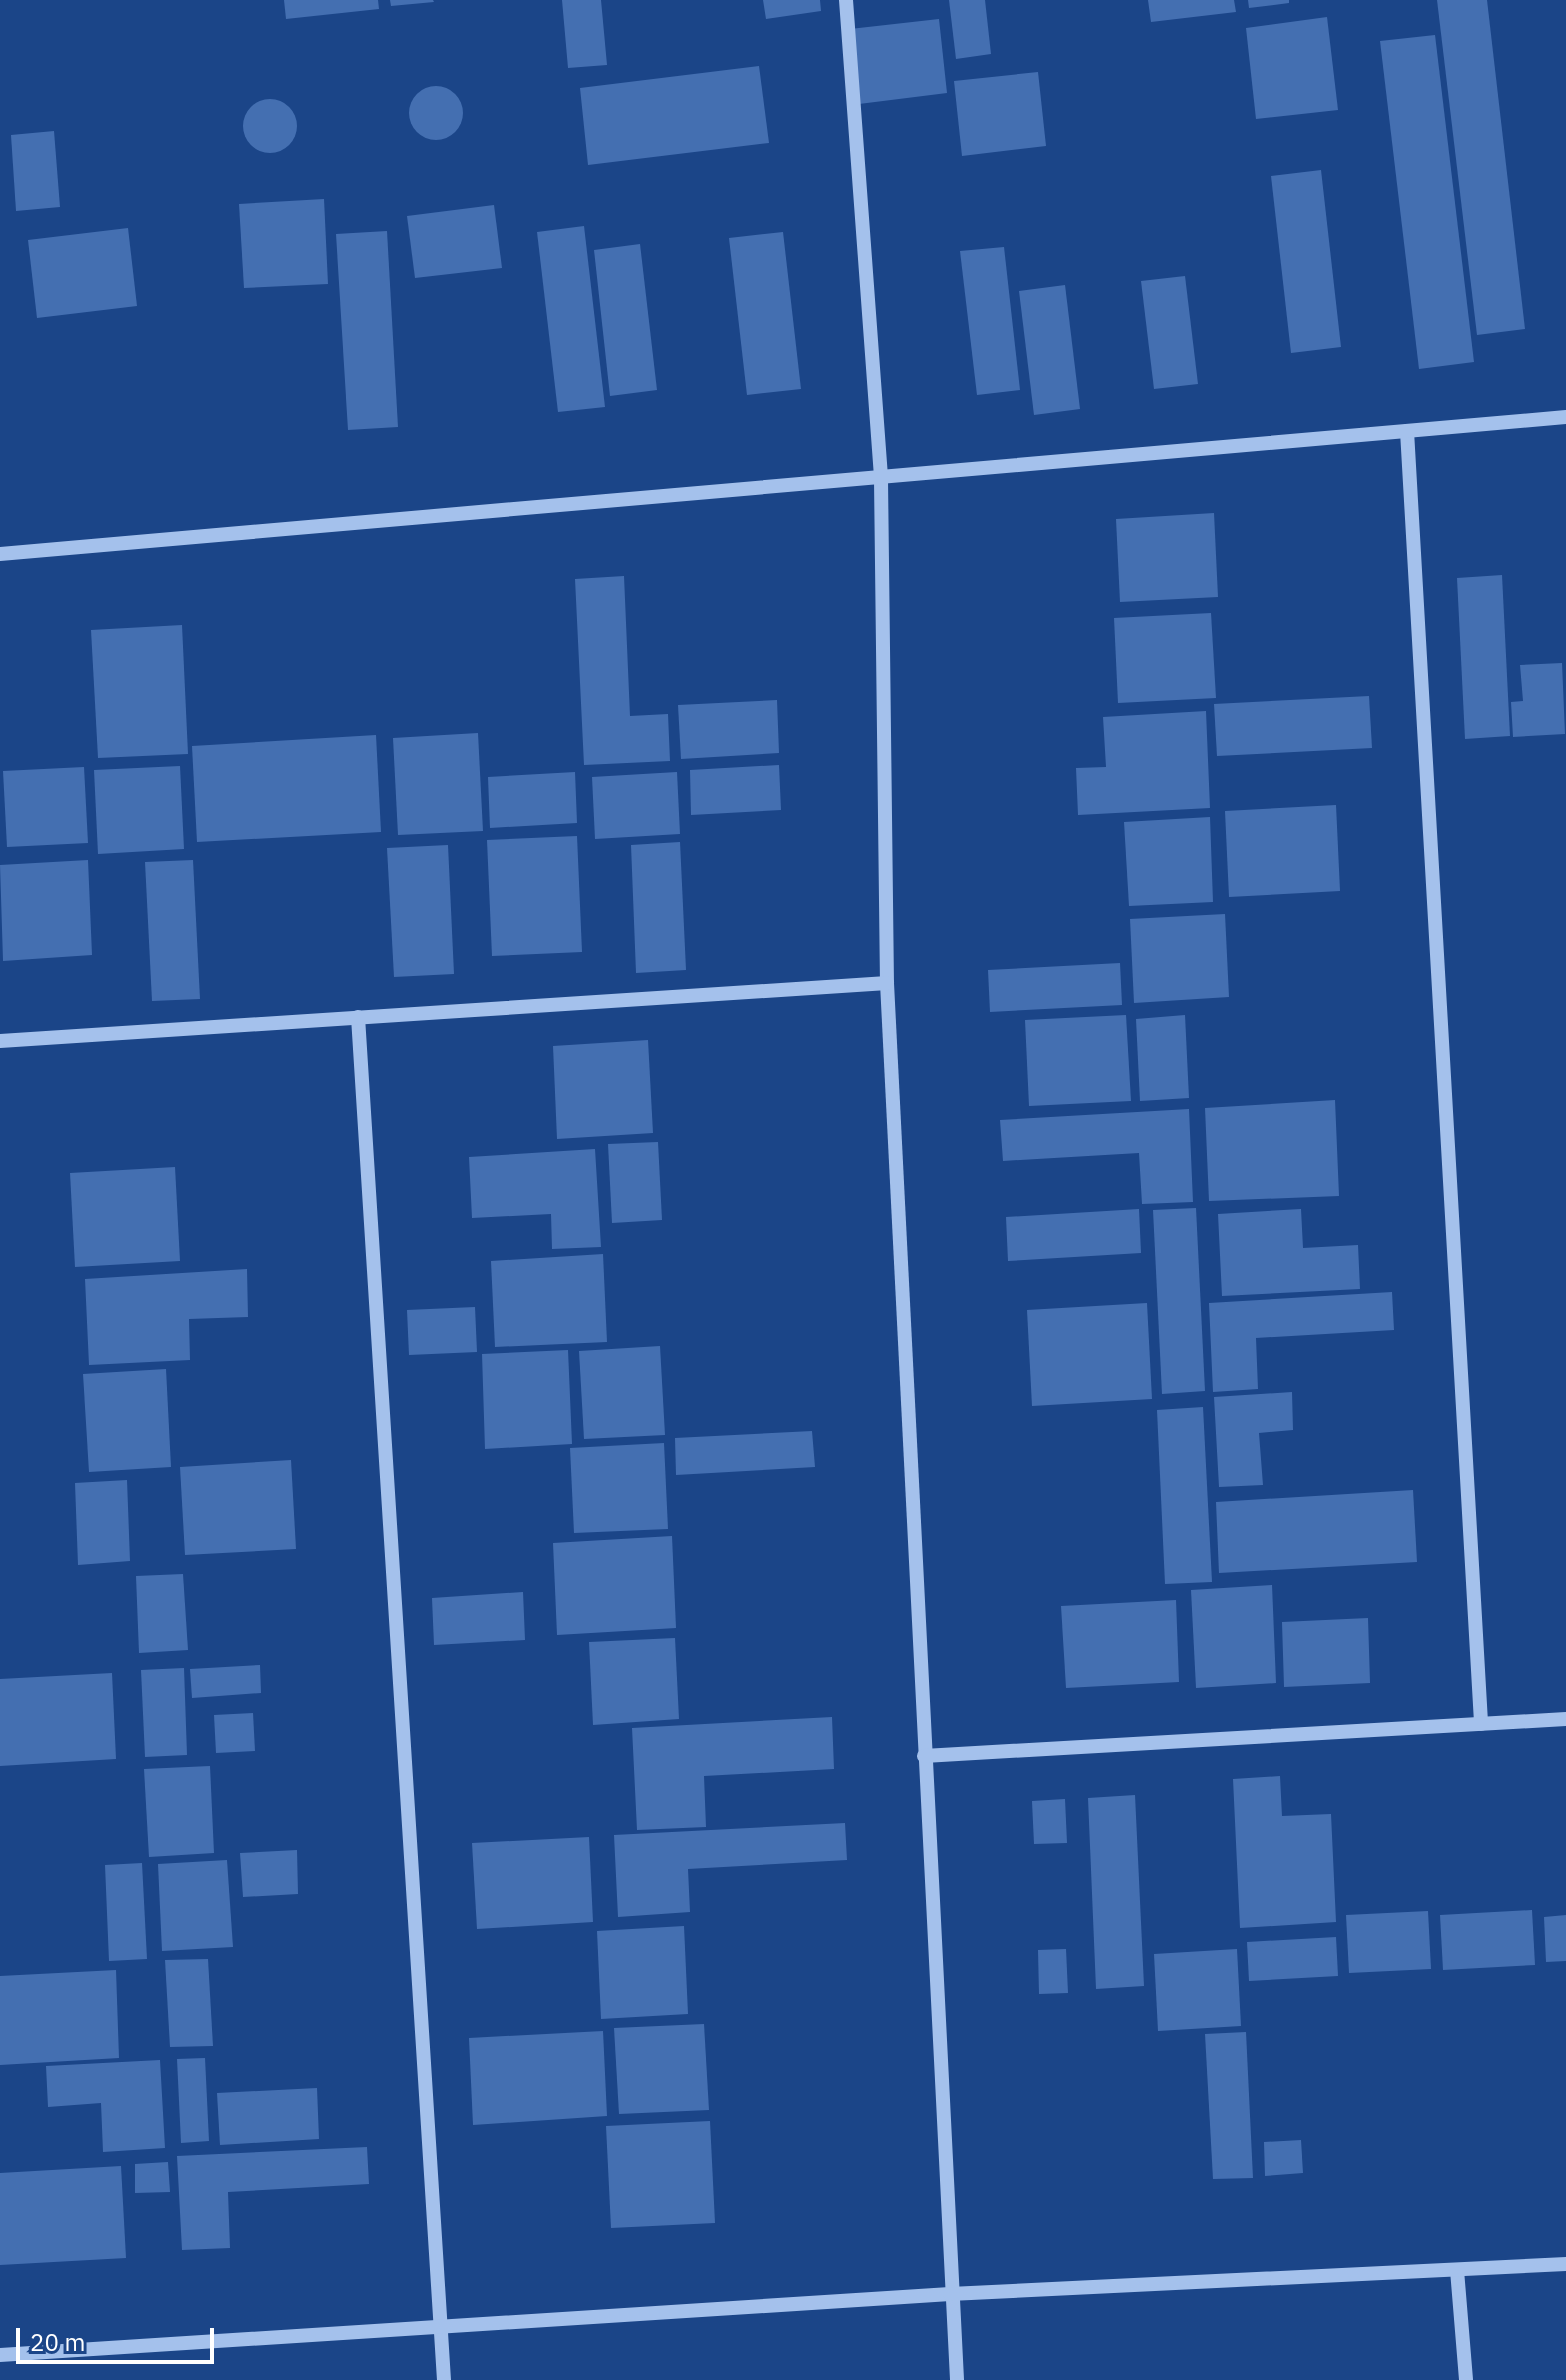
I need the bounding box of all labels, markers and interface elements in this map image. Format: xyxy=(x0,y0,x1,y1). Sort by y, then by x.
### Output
scale bar xyxy=(20,2312,218,2362)
text: 20 m xyxy=(30,2326,85,2358)

